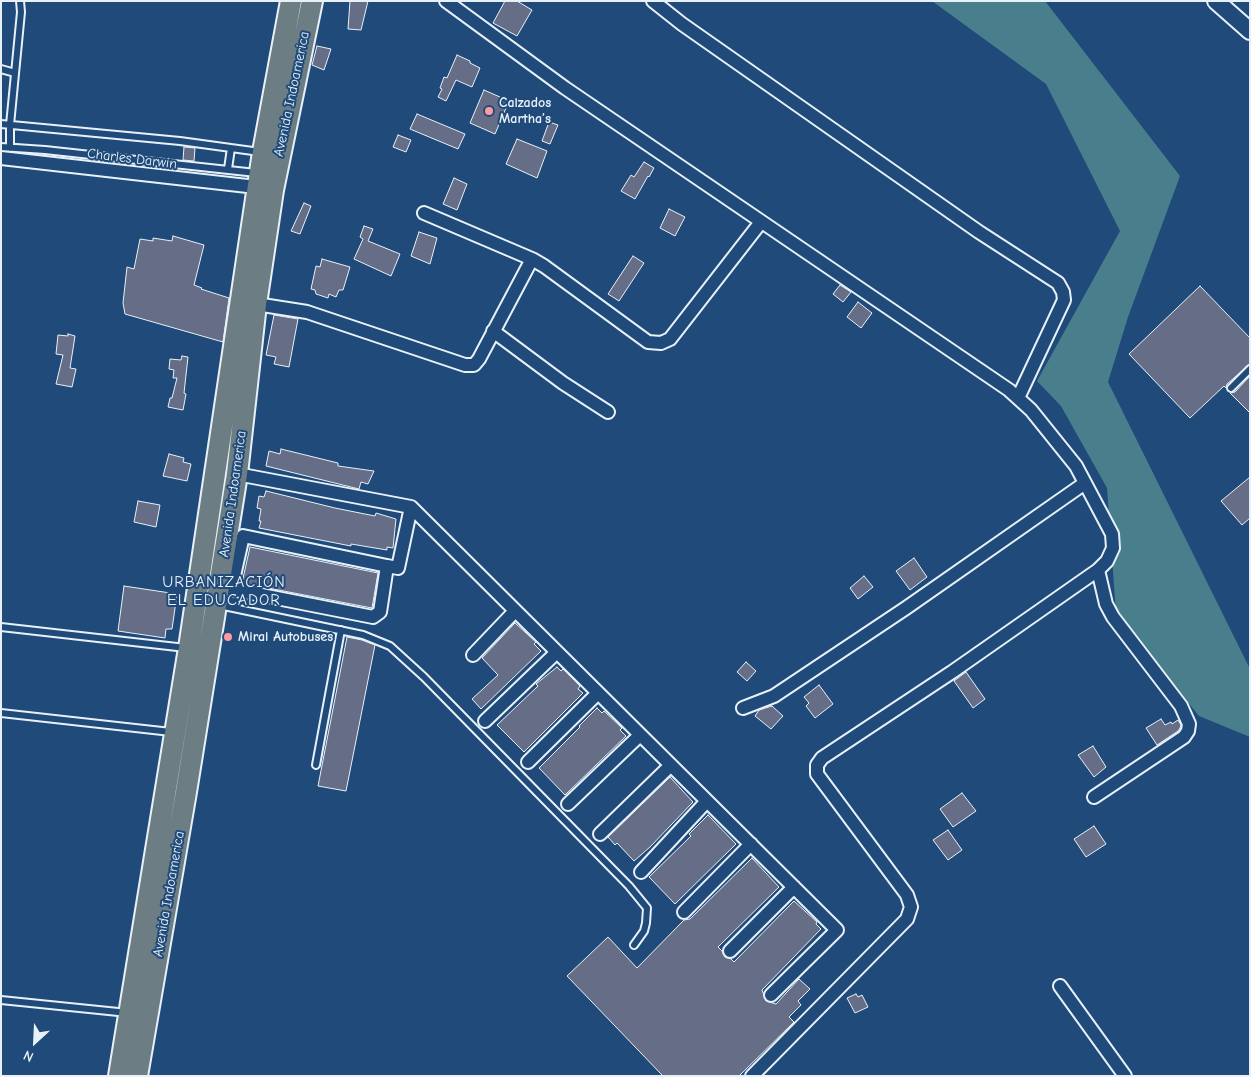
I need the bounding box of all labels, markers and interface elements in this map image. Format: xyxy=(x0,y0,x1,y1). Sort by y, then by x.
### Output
street label: Avenida Indoamerica xyxy=(271,30,313,158)
place label: Calzados Martha’s xyxy=(499,95,551,128)
marker: Calzados Martha’s xyxy=(483,105,495,117)
street label: Charles Darwin xyxy=(86,145,178,173)
street label: Avenida Indoamerica xyxy=(216,430,250,558)
district label: URBANIZACIÓN EL EDUCADOR xyxy=(161,572,287,610)
place label: Miral Autobuses xyxy=(238,629,333,645)
marker: Miral Autobuses xyxy=(222,631,234,643)
street label: Avenida Indoamerica xyxy=(150,830,188,958)
north arrow xyxy=(10,1017,60,1067)
text: N xyxy=(21,1046,36,1066)

